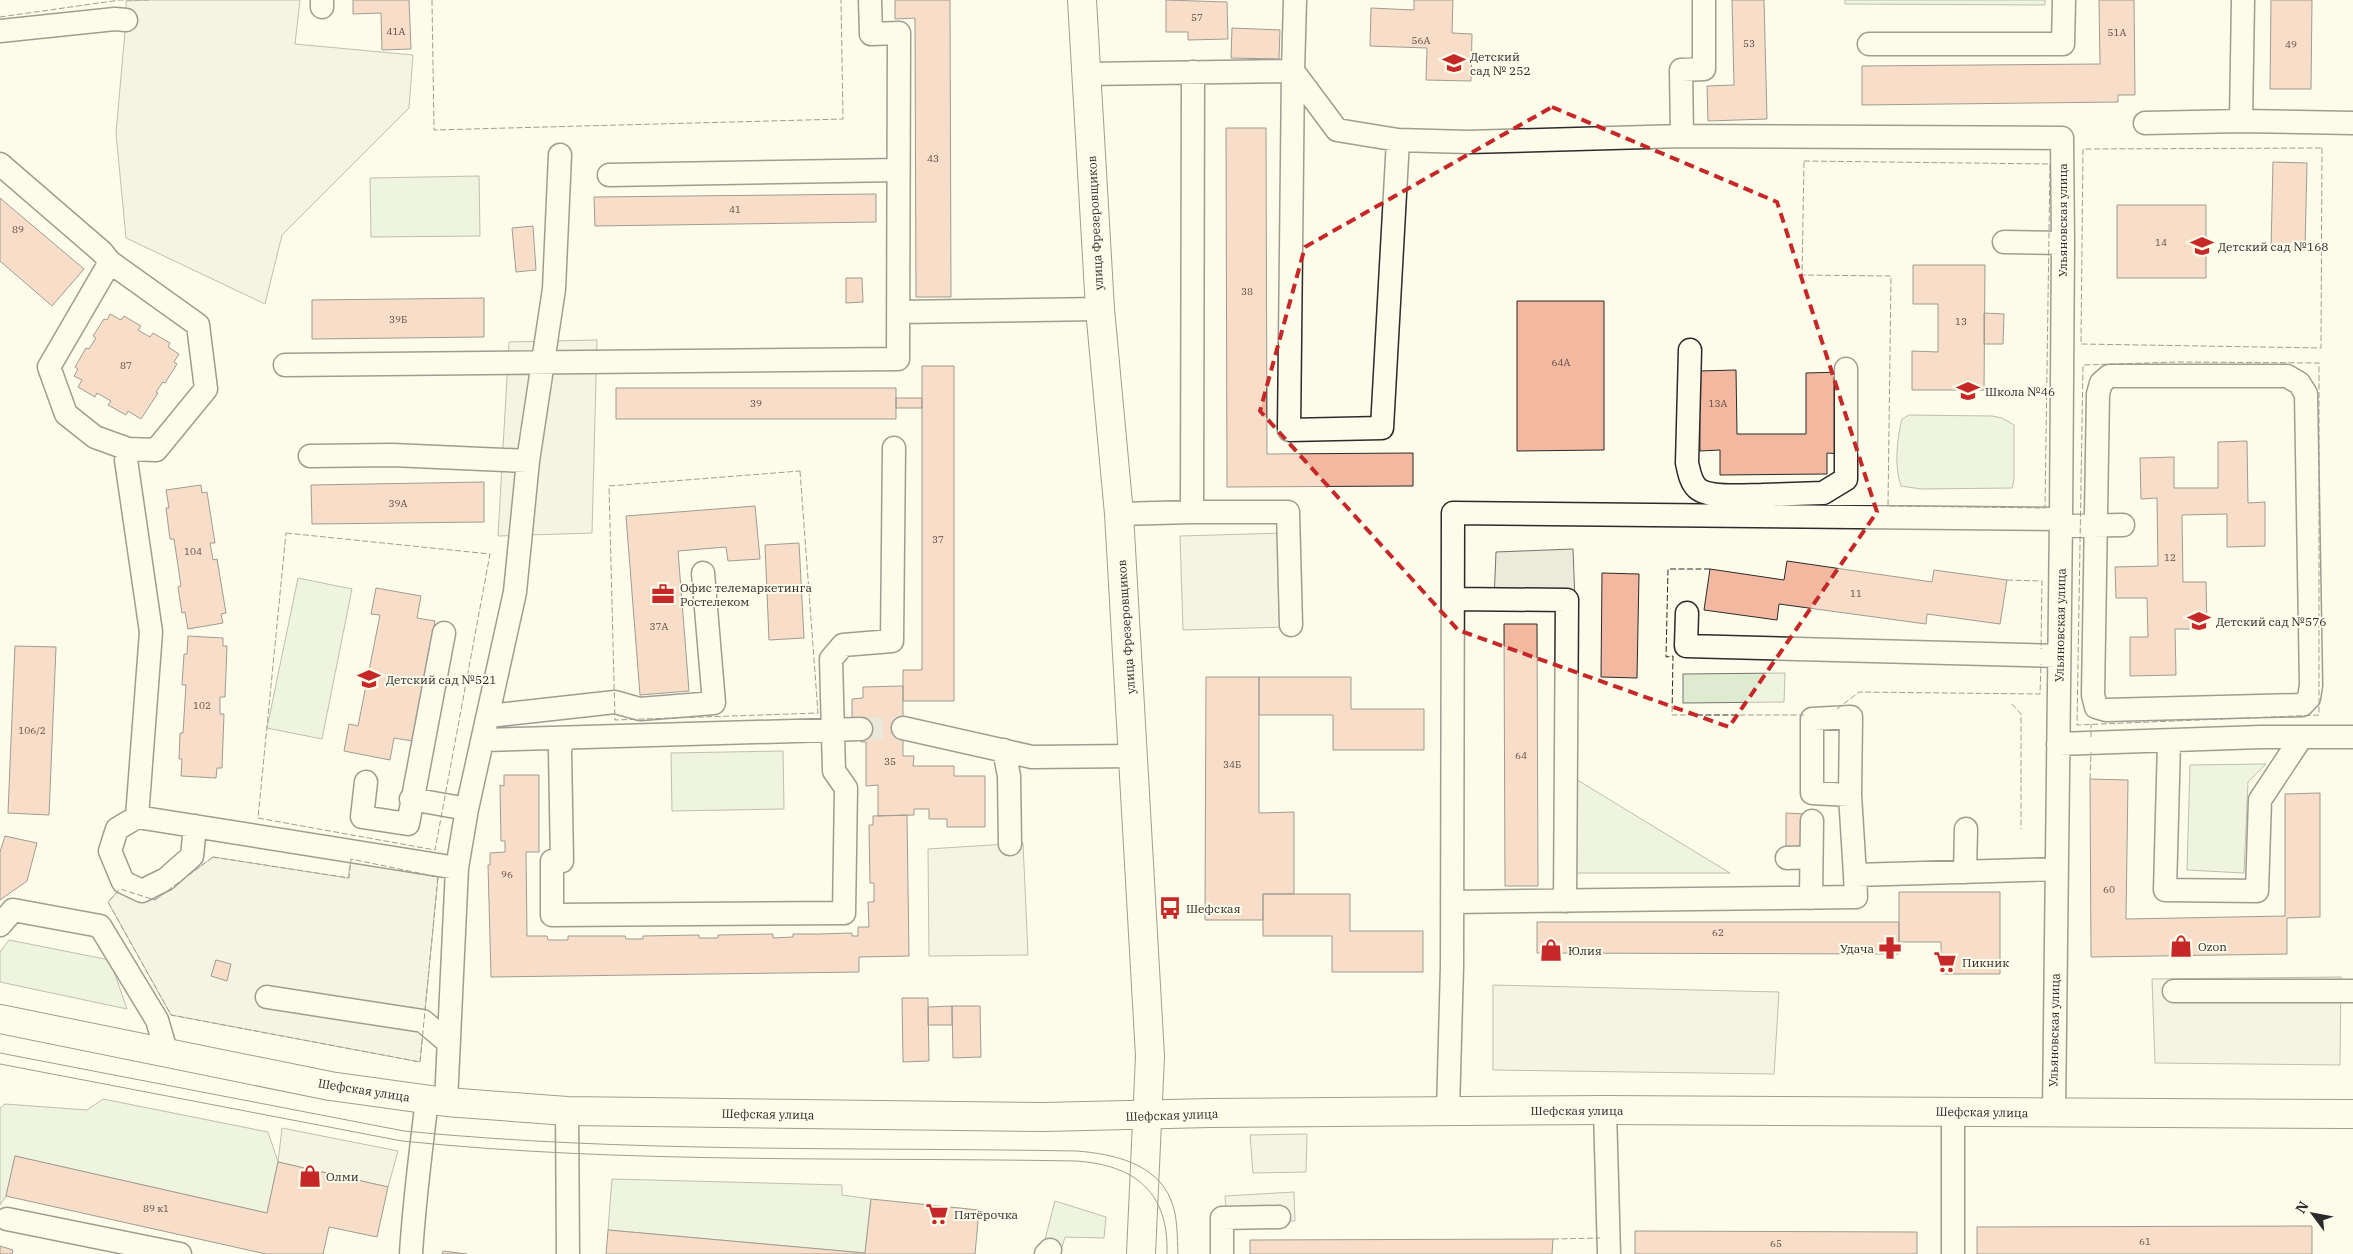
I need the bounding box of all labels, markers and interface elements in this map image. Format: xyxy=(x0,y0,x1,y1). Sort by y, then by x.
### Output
house number: 57 xyxy=(1191,11,1203,24)
house number: 41А xyxy=(387,25,406,38)
house number: 51А xyxy=(2108,26,2127,39)
house number: 56А xyxy=(1412,34,1431,47)
house number: 53 xyxy=(1743,37,1755,50)
house number: 49 xyxy=(2285,38,2297,51)
place label: Детский сад № 252 xyxy=(1470,49,1531,78)
school or university icon: Детский сад № 252 xyxy=(1441,50,1467,76)
house number: 43 xyxy=(927,152,939,165)
street label: улица Фрезеровщиков xyxy=(1084,155,1106,291)
street label: Ульяновская улица xyxy=(2055,163,2070,277)
house number: 41 xyxy=(729,203,741,216)
house number: 89 xyxy=(12,223,24,236)
school or university icon: Детский сад №168 xyxy=(2189,233,2215,259)
house number: 14 xyxy=(2155,236,2167,249)
place label: Детский сад №168 xyxy=(2218,239,2329,254)
house number: 38 xyxy=(1241,285,1253,298)
house number: 39Б xyxy=(389,313,407,326)
house number: 13 xyxy=(1955,315,1967,328)
house number: 64А xyxy=(1552,356,1571,369)
house number: 87 xyxy=(120,359,132,372)
school or university icon: Школа №46 xyxy=(1955,378,1981,404)
place label: Школа №46 xyxy=(1985,384,2055,399)
house number: 39 xyxy=(750,397,762,410)
house number: 13А xyxy=(1709,397,1728,410)
house number: 39А xyxy=(389,497,408,510)
house number: 37 xyxy=(932,533,944,546)
house number: 104 xyxy=(184,545,202,558)
house number: 12 xyxy=(2164,551,2176,564)
street label: улица Фрезеровщиков xyxy=(1114,559,1138,695)
street label: Ульяновская улица xyxy=(2052,568,2068,682)
place label: Офис телемаркетинга Ростелеком xyxy=(680,580,812,609)
office icon: Офис телемаркетинга Ростелеком xyxy=(650,581,676,607)
house number: 11 xyxy=(1850,587,1862,600)
school or university icon: Детский сад №576 xyxy=(2186,608,2212,634)
place label: Детский сад №576 xyxy=(2216,614,2327,629)
house number: 37А xyxy=(650,620,669,633)
school or university icon: Детский сад №521 xyxy=(356,666,382,692)
place label: Детский сад №521 xyxy=(386,672,497,687)
house number: 102 xyxy=(193,699,211,712)
house number: 106/2 xyxy=(18,724,46,737)
house number: 64 xyxy=(1515,749,1527,762)
house number: 35 xyxy=(884,755,896,768)
house number: 34Б xyxy=(1223,758,1241,771)
house number: 96 xyxy=(501,868,513,881)
house number: 60 xyxy=(2103,883,2115,896)
bus stop icon: Шефская xyxy=(1157,895,1183,921)
place label: Шефская xyxy=(1186,901,1241,916)
house number: 62 xyxy=(1712,926,1724,939)
shop icon: Ozon xyxy=(2168,933,2194,959)
pharmacy icon: Удача xyxy=(1877,935,1903,961)
shop icon: Юлия xyxy=(1538,937,1564,963)
place label: Ozon xyxy=(2198,939,2227,954)
place label: Удача xyxy=(1840,941,1874,956)
place label: Юлия xyxy=(1568,943,1602,958)
supermarket icon: Пикник xyxy=(1932,949,1958,975)
place label: Пикник xyxy=(1962,955,2009,970)
street label: Ульяновская улица xyxy=(2046,973,2062,1087)
street label: Шефская улица xyxy=(317,1075,411,1105)
street label: Шефская улица xyxy=(1531,1103,1624,1118)
street label: Шефская улица xyxy=(1935,1104,2029,1120)
street label: Шефская улица xyxy=(721,1106,815,1122)
street label: Шефская улица xyxy=(1125,1106,1219,1124)
shop icon: Олми xyxy=(297,1163,323,1189)
place label: Олми xyxy=(326,1169,359,1184)
north arrow xyxy=(2288,1189,2338,1239)
text: N xyxy=(2291,1198,2313,1217)
supermarket icon: Пятёрочка xyxy=(924,1201,950,1227)
house number: 89 к1 xyxy=(143,1202,169,1215)
place label: Пятёрочка xyxy=(954,1207,1019,1222)
house number: 61 xyxy=(2139,1235,2151,1248)
house number: 65 xyxy=(1770,1237,1782,1250)

